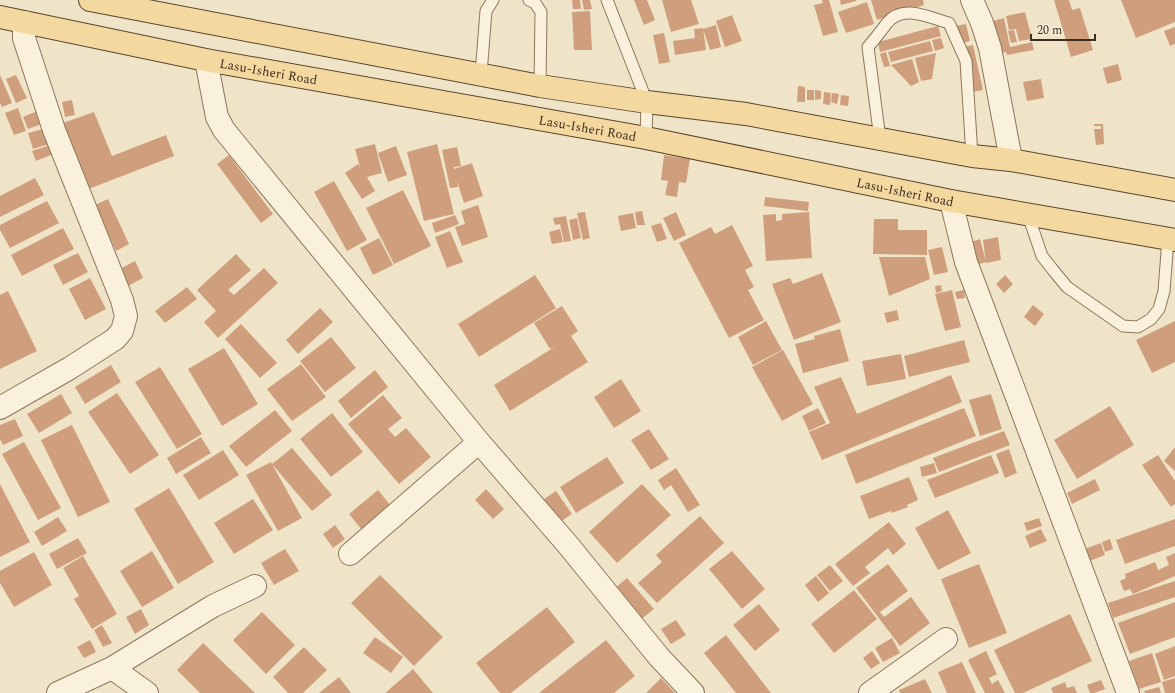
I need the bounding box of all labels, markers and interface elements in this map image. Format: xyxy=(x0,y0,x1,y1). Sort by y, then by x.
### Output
scale bar xyxy=(1031,16,1095,42)
text: 20 m xyxy=(1037,21,1062,40)
street label: Lasu-Isheri Road xyxy=(218,54,319,91)
street label: Lasu-Isheri Road xyxy=(537,110,638,147)
street label: Lasu-Isheri Road xyxy=(855,173,955,212)

